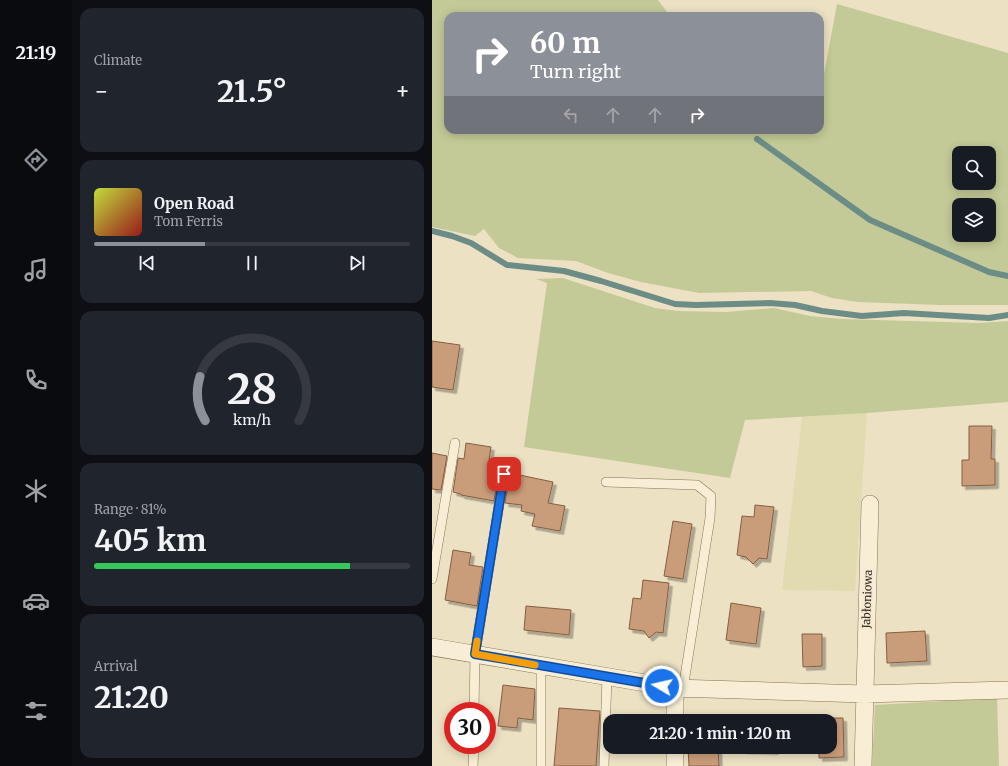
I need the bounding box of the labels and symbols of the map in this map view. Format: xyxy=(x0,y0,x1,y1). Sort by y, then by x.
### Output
pin xyxy=(487,457,521,491)
street label: Jabłoniowa xyxy=(859,569,875,630)
position arrow xyxy=(641,665,683,707)
speed limit sign: 30 xyxy=(444,702,496,754)

